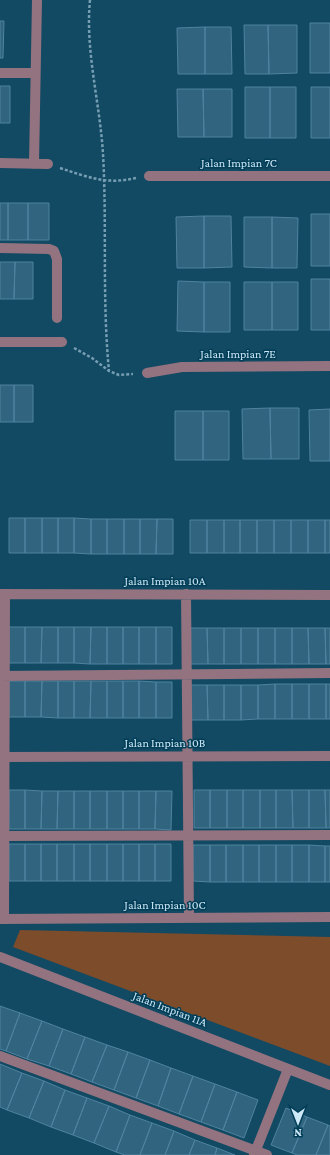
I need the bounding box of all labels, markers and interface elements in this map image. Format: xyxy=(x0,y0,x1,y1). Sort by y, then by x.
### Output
street label: Jalan Impian 7C xyxy=(200,156,277,170)
street label: Jalan Impian 7E xyxy=(199,347,276,361)
street label: Jalan Impian 10A xyxy=(124,574,206,588)
street label: Jalan Impian 10B xyxy=(124,736,206,750)
street label: Jalan Impian 10C xyxy=(123,898,206,912)
street label: Jalan Impian 11A xyxy=(130,988,209,1030)
north arrow xyxy=(278,1103,318,1143)
text: N xyxy=(294,1127,302,1139)

